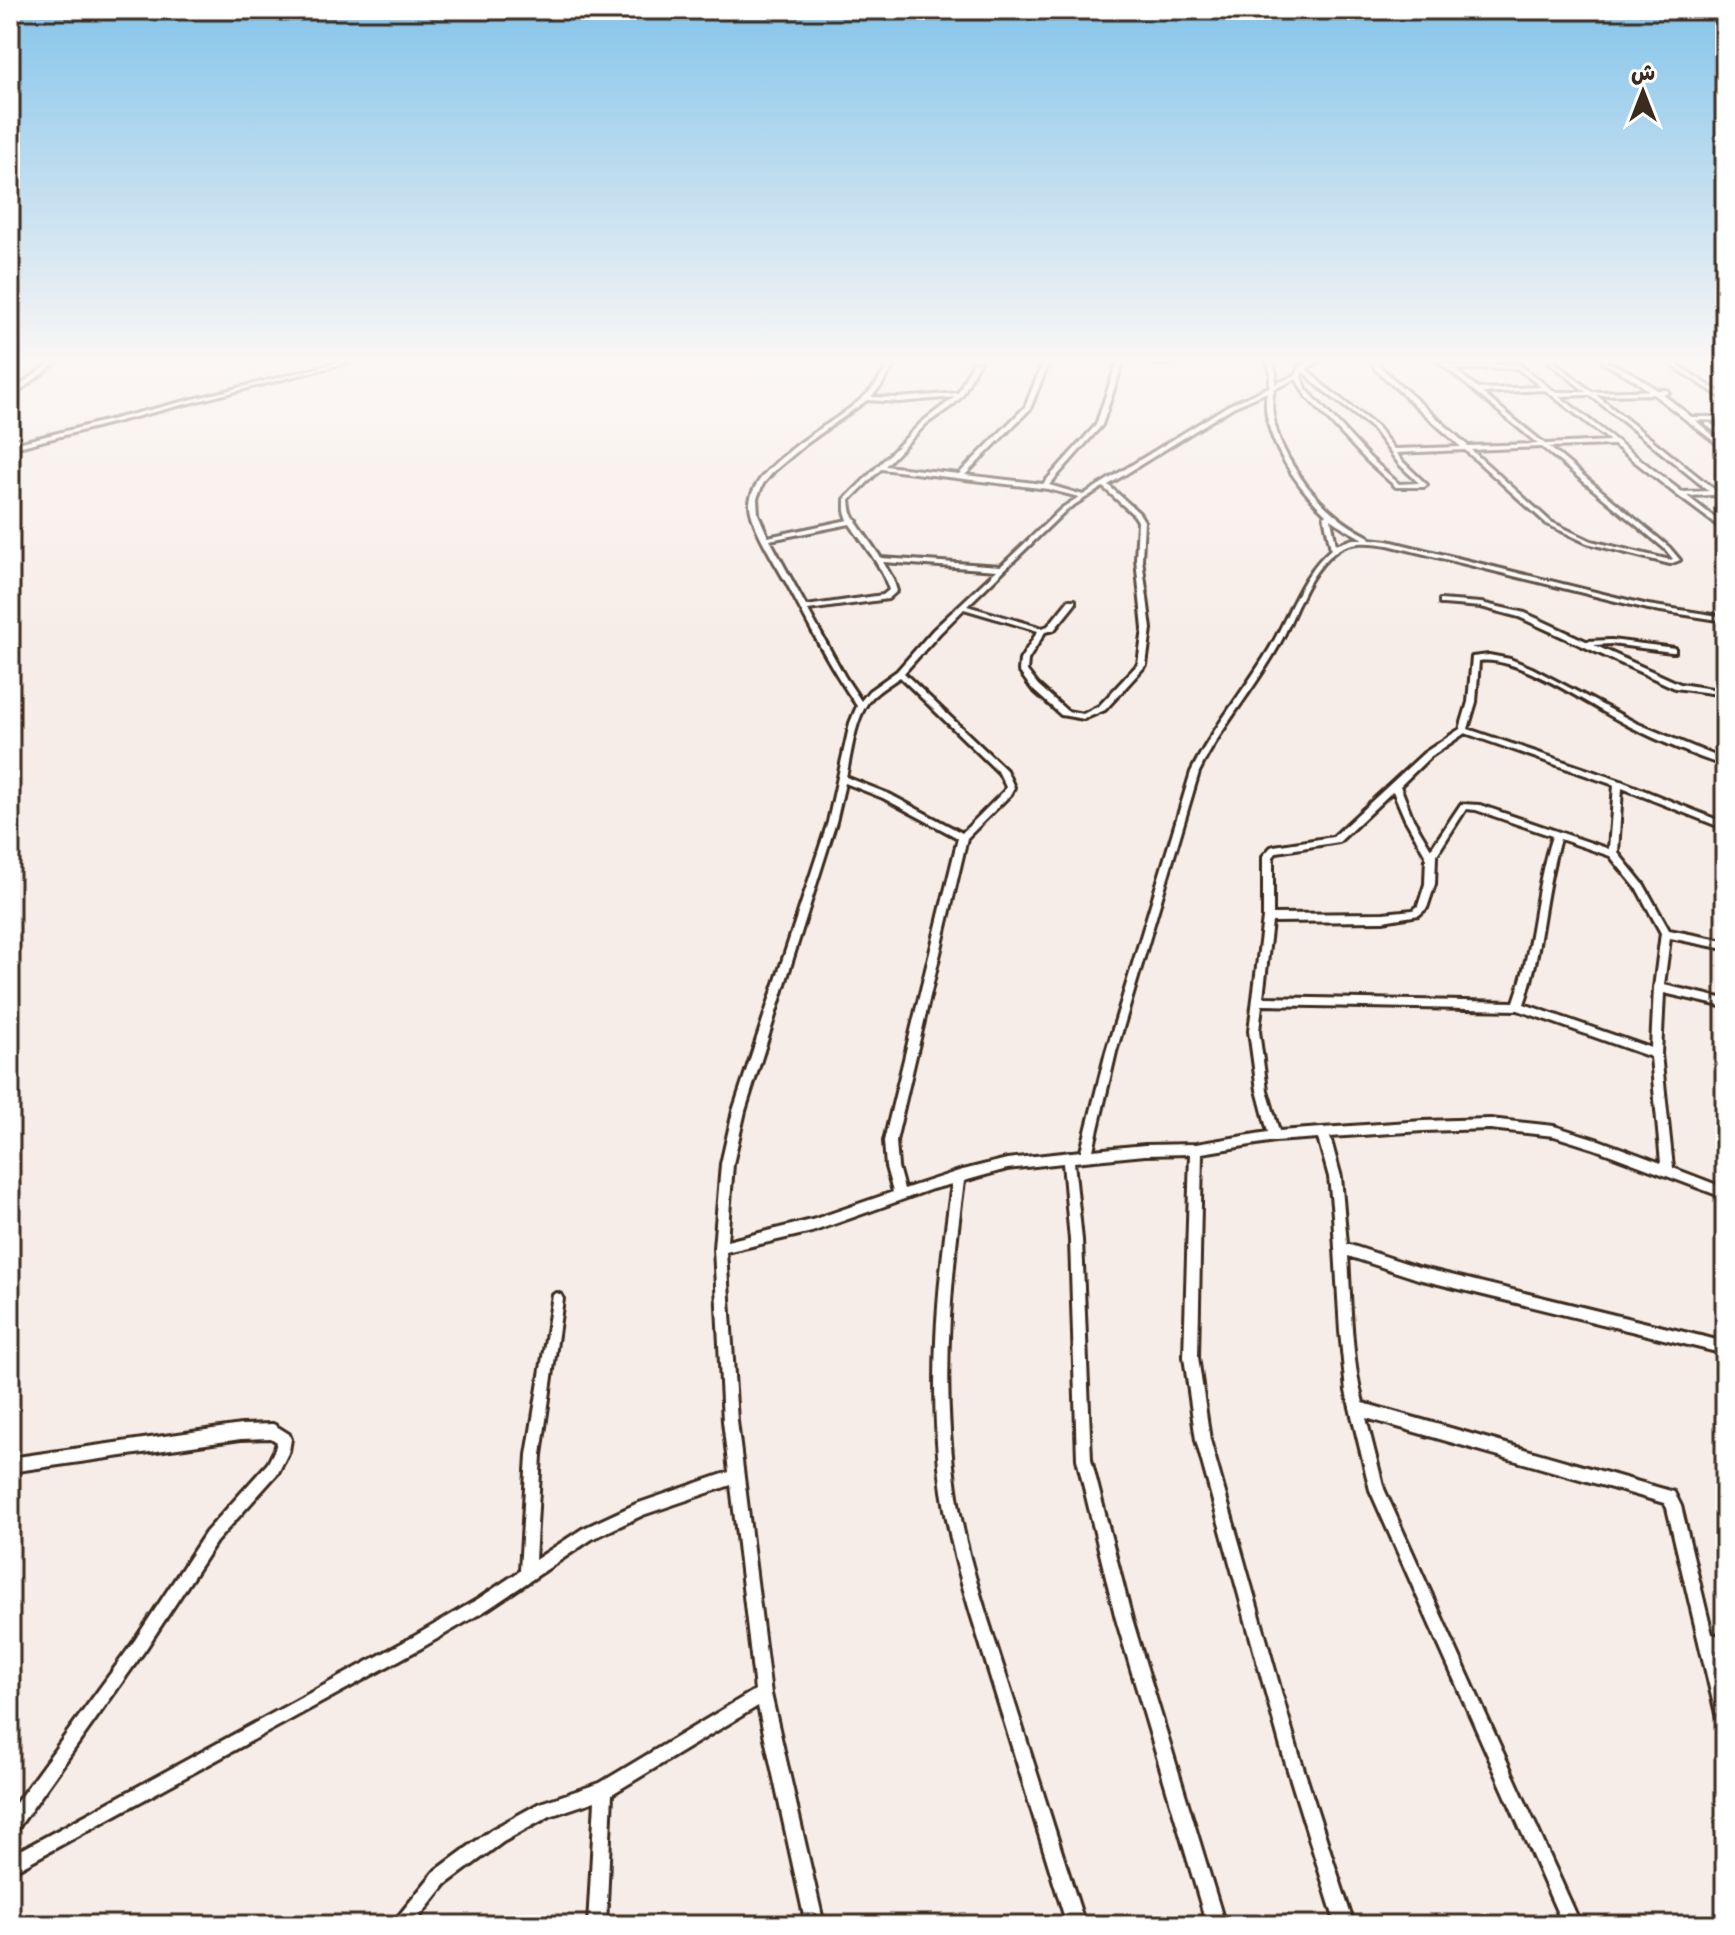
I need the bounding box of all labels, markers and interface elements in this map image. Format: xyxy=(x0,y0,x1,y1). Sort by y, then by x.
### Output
north arrow xyxy=(1603,52,1683,132)
text: ش xyxy=(1631,60,1655,87)

